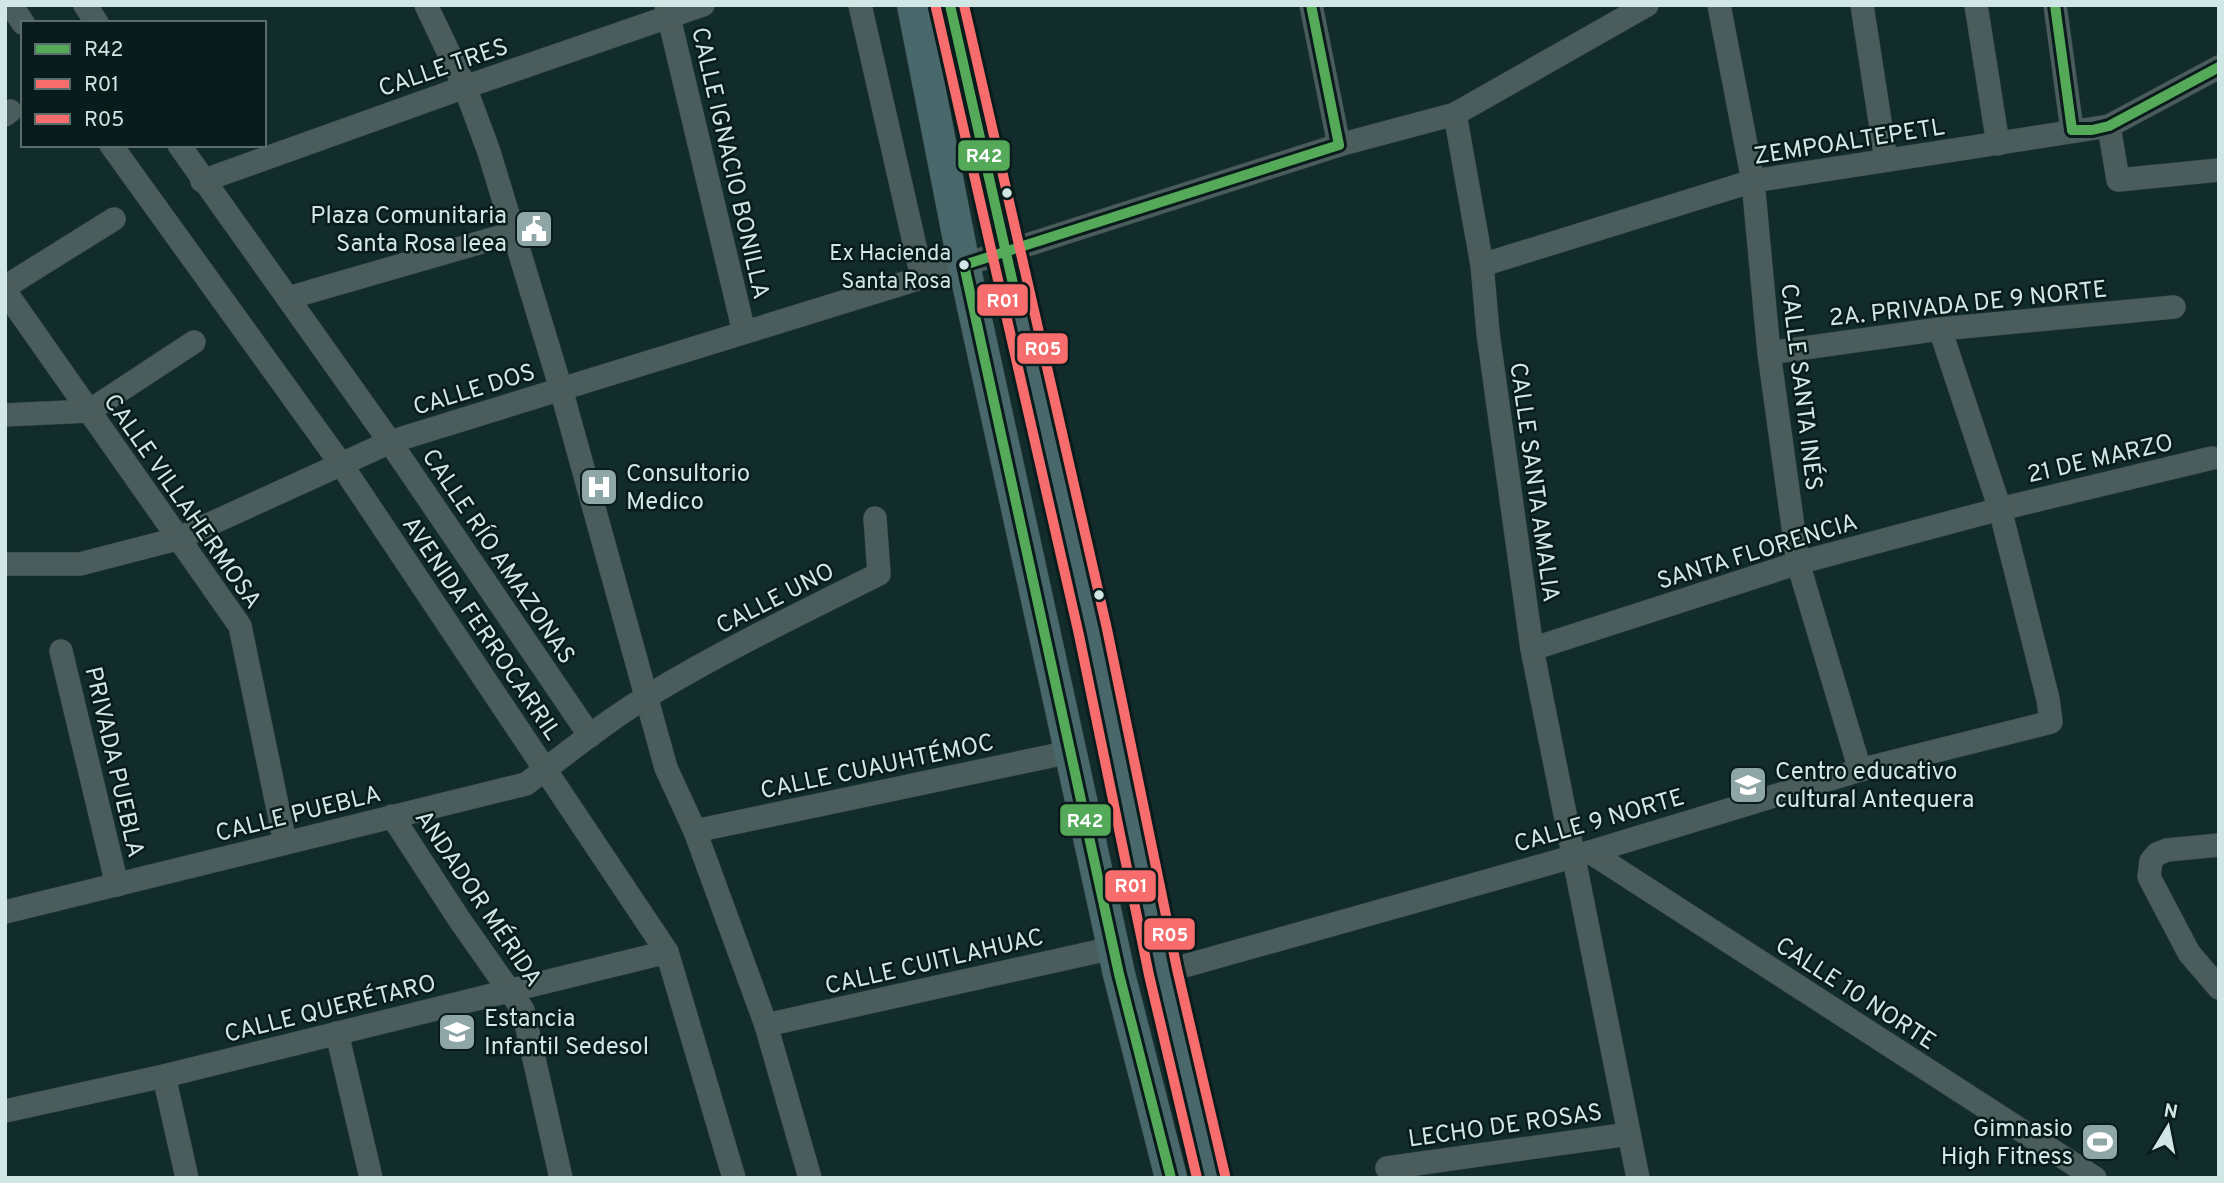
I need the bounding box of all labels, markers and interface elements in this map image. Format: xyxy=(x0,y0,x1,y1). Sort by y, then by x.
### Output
legend xyxy=(21,21,266,147)
street label: CALLE IGNACIO BONILLA xyxy=(683,25,775,302)
street label: CALLE TRES xyxy=(375,33,512,105)
text: R42 xyxy=(84,37,123,64)
text: R01 xyxy=(84,72,119,99)
text: R05 xyxy=(84,107,124,134)
street label: ZEMPOALTEPETL xyxy=(1752,113,1947,173)
line badge: R42 xyxy=(957,139,1011,172)
text: R42 xyxy=(966,145,1002,169)
unlabelled marker xyxy=(1000,186,1014,200)
place label: Plaza Comunitaria Santa Rosa Ieea xyxy=(310,202,507,260)
public building icon: Plaza Comunitaria Santa Rosa Ieea xyxy=(513,208,555,250)
place label: Ex Hacienda Santa Rosa xyxy=(829,241,951,296)
marker: Ex Hacienda Santa Rosa xyxy=(957,258,971,272)
street label: 2A. PRIVADA DE 9 NORTE xyxy=(1828,275,2109,335)
street label: CALLE SANTA INÉS xyxy=(1772,282,1830,492)
line badge: R01 xyxy=(976,283,1029,317)
text: R01 xyxy=(987,290,1019,314)
line badge: R05 xyxy=(1016,332,1069,365)
text: R05 xyxy=(1025,338,1061,362)
street label: CALLE DOS xyxy=(410,358,539,424)
street label: CALLE SANTA AMALIA xyxy=(1501,360,1565,604)
street label: CALLE VILLAHERMOSA xyxy=(96,389,267,615)
street label: 21 DE MARZO xyxy=(2024,429,2176,491)
street label: CALLE RÍO AMAZONAS xyxy=(414,443,582,670)
place label: Consultorio Medico xyxy=(626,460,750,518)
hospital icon: Consultorio Medico xyxy=(578,466,620,508)
street label: SANTA FLORENCIA xyxy=(1654,508,1861,598)
street label: AVENIDA FERROCARRIL xyxy=(394,512,566,747)
street label: CALLE UNO xyxy=(712,557,840,642)
unlabelled marker xyxy=(1092,588,1106,602)
street label: PRIVADA PUEBLA xyxy=(77,664,150,861)
street label: CALLE CUAUHTÉMOC xyxy=(758,727,997,807)
place label: Centro educativo cultural Antequera xyxy=(1775,758,1974,816)
school or university icon: Centro educativo cultural Antequera xyxy=(1727,764,1769,806)
street label: CALLE PUEBLA xyxy=(213,780,384,850)
street label: CALLE 9 NORTE xyxy=(1511,783,1688,861)
line badge: R42 xyxy=(1059,803,1112,837)
street label: ANDADOR MÉRIDA xyxy=(407,804,549,993)
text: R42 xyxy=(1067,810,1103,834)
line badge: R01 xyxy=(1104,869,1157,903)
text: R01 xyxy=(1115,875,1147,899)
line badge: R05 xyxy=(1143,917,1196,951)
street label: CALLE CUITLAHUAC xyxy=(822,923,1047,1003)
text: R05 xyxy=(1152,924,1188,948)
street label: CALLE 10 NORTE xyxy=(1769,932,1941,1058)
street label: CALLE QUERÉTARO xyxy=(221,967,439,1051)
place label: Estancia Infantil Sedesol xyxy=(484,1005,649,1063)
school or university icon: Estancia Infantil Sedesol xyxy=(436,1011,478,1053)
north arrow xyxy=(2133,1092,2203,1162)
street label: LECHO DE ROSAS xyxy=(1406,1098,1604,1155)
text: N xyxy=(2162,1099,2179,1125)
place label: Gimnasio High Fitness xyxy=(1941,1115,2073,1173)
sports icon: Gimnasio High Fitness xyxy=(2079,1121,2121,1163)

